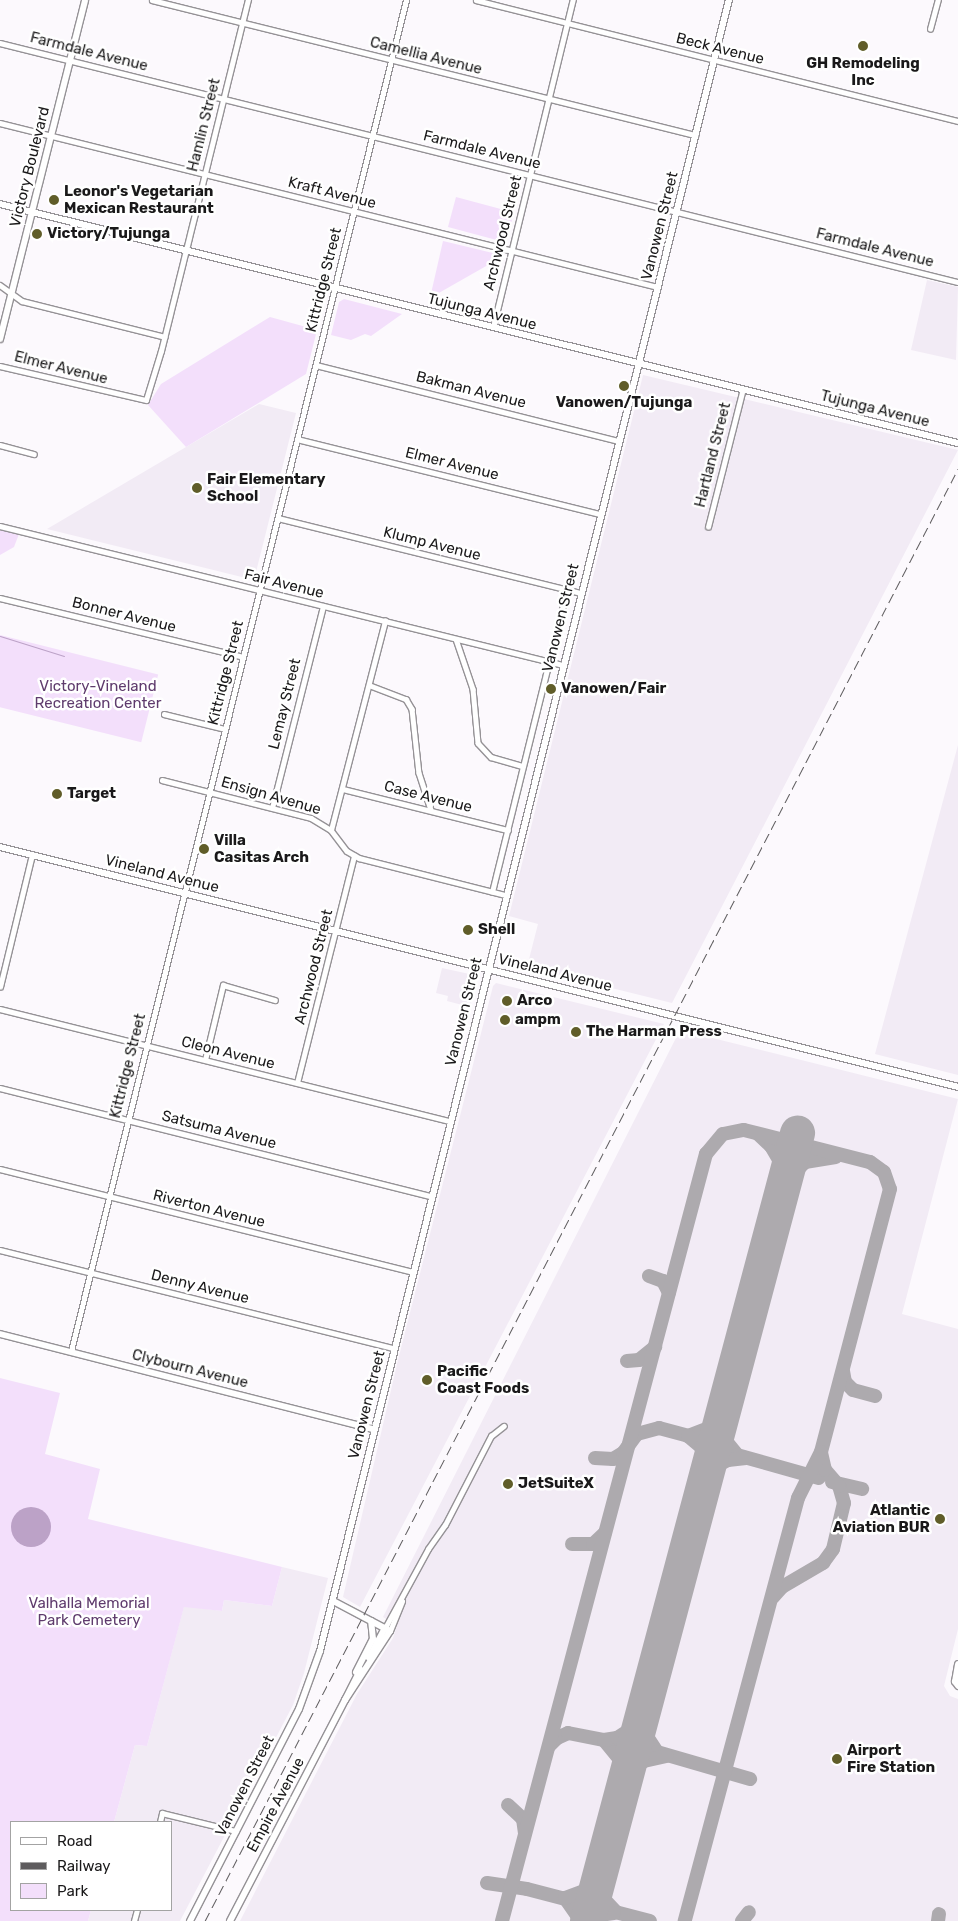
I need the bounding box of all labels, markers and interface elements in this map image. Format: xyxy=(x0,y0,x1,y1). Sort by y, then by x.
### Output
street label: Farmdale Avenue xyxy=(28,29,150,75)
street label: Beck Avenue xyxy=(674,29,766,69)
street label: Camellia Avenue xyxy=(368,33,484,79)
marker: GH Remodeling Inc xyxy=(857,40,869,52)
place label: GH Remodeling Inc xyxy=(806,54,920,89)
street label: Hamlin Street xyxy=(184,76,224,174)
street label: Victory Boulevard xyxy=(6,105,54,229)
street label: Farmdale Avenue xyxy=(421,127,543,173)
street label: Vanowen Street xyxy=(638,170,682,282)
street label: Kraft Avenue xyxy=(286,173,378,213)
street label: Archwood Street xyxy=(480,174,526,292)
place label: Leonor's Vegetarian Mexican Restaurant xyxy=(64,182,214,217)
marker: Leonor's Vegetarian Mexican Restaurant xyxy=(48,194,60,206)
place label: Victory/Tujunga xyxy=(47,225,170,243)
street label: Farmdale Avenue xyxy=(814,225,936,271)
street label: Kittridge Street xyxy=(302,226,346,334)
marker: Victory/Tujunga xyxy=(31,228,43,240)
street label: Tujunga Avenue xyxy=(426,290,538,334)
street label: Elmer Avenue xyxy=(12,348,110,388)
street label: Bakman Avenue xyxy=(414,368,528,412)
marker: Vanowen/Tujunga xyxy=(618,380,630,392)
street label: Tujunga Avenue xyxy=(819,387,931,431)
place label: Vanowen/Tujunga xyxy=(556,394,692,412)
street label: Hartland Street xyxy=(691,401,735,509)
street label: Elmer Avenue xyxy=(403,444,501,484)
place label: Fair Elementary School xyxy=(207,470,326,505)
marker: Fair Elementary School xyxy=(191,482,203,494)
street label: Klump Avenue xyxy=(381,523,483,565)
street label: Vanowen Street xyxy=(539,562,583,674)
street label: Fair Avenue xyxy=(242,565,326,603)
street label: Bonner Avenue xyxy=(70,593,178,637)
street label: Kittridge Street xyxy=(204,619,248,727)
street label: Lemay Street xyxy=(265,656,305,752)
park label: Victory-Vineland Recreation Center xyxy=(35,677,161,712)
place label: Vanowen/Fair xyxy=(561,680,666,698)
marker: Vanowen/Fair xyxy=(545,683,557,695)
street label: Ensign Avenue xyxy=(219,773,323,819)
street label: Case Avenue xyxy=(382,777,474,817)
place label: Target xyxy=(67,785,116,803)
marker: Target xyxy=(51,788,63,800)
place label: Villa Casitas Arch xyxy=(214,831,309,866)
marker: Villa Casitas Arch xyxy=(198,843,210,855)
street label: Vineland Avenue xyxy=(103,851,221,897)
street label: Archwood Street xyxy=(291,908,337,1026)
place label: Shell xyxy=(478,921,515,939)
marker: Shell xyxy=(462,924,474,936)
street label: Vineland Avenue xyxy=(496,950,614,996)
street label: Vanowen Street xyxy=(442,956,486,1068)
place label: Arco xyxy=(517,992,552,1010)
marker: Arco xyxy=(501,995,513,1007)
place label: ampm xyxy=(515,1011,561,1029)
street label: Kittridge Street xyxy=(106,1012,150,1120)
marker: ampm xyxy=(499,1014,511,1026)
place label: The Harman Press xyxy=(586,1023,722,1041)
marker: The Harman Press xyxy=(570,1026,582,1038)
street label: Cleon Avenue xyxy=(179,1033,277,1073)
street label: Satsuma Avenue xyxy=(160,1107,278,1153)
street label: Riverton Avenue xyxy=(151,1186,267,1232)
street label: Denny Avenue xyxy=(149,1266,251,1308)
street label: Clybourn Avenue xyxy=(130,1346,250,1392)
street label: Vanowen Street xyxy=(345,1349,389,1461)
place label: Pacific Coast Foods xyxy=(437,1362,529,1397)
marker: Pacific Coast Foods xyxy=(421,1374,433,1386)
place label: JetSuiteX xyxy=(518,1475,594,1493)
marker: JetSuiteX xyxy=(502,1478,514,1490)
place label: Atlantic Aviation BUR xyxy=(833,1501,930,1536)
marker: Atlantic Aviation BUR xyxy=(934,1513,946,1525)
park label: Valhalla Memorial Park Cemetery xyxy=(28,1594,150,1629)
street label: Vanowen Street xyxy=(212,1732,278,1840)
place label: Airport Fire Station xyxy=(847,1741,935,1776)
marker: Airport Fire Station xyxy=(831,1753,843,1765)
street label: Empire Avenue xyxy=(243,1754,309,1856)
legend xyxy=(10,1821,172,1911)
text: Road xyxy=(57,1832,93,1850)
text: Railway xyxy=(57,1857,111,1875)
text: Park xyxy=(57,1882,88,1900)

